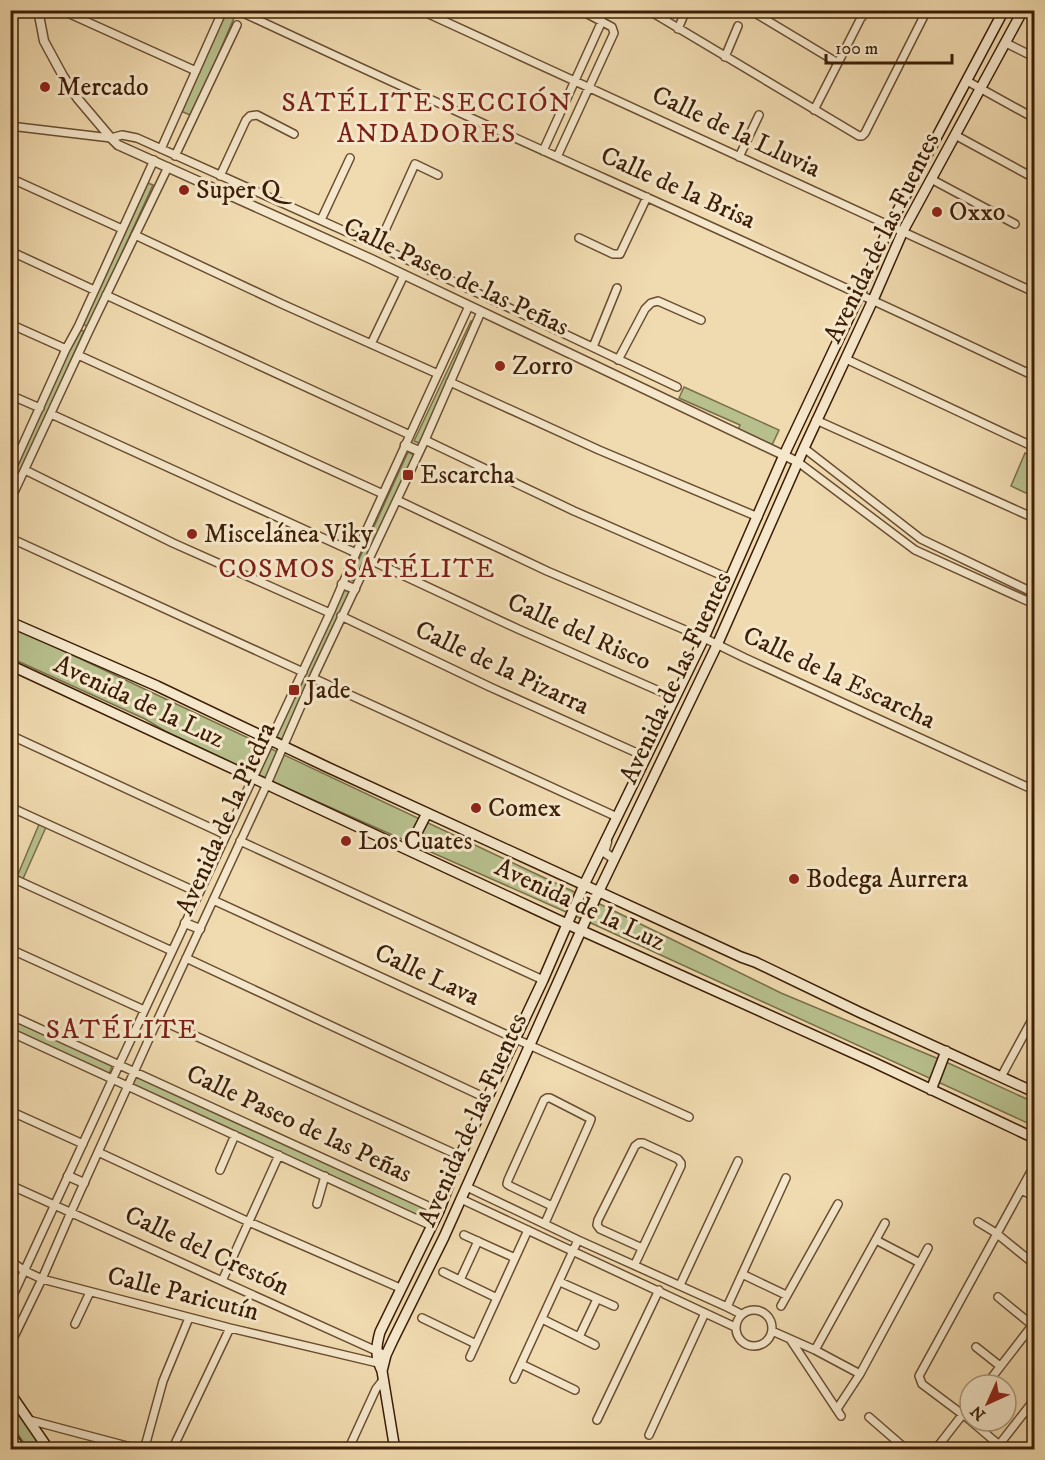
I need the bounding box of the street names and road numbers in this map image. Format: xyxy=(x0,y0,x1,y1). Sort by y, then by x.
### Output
street label: Calle de la Lluvia xyxy=(646,78,826,186)
street label: Avenida de las Fuentes xyxy=(817,127,947,349)
street label: Calle de la Brisa xyxy=(595,139,761,237)
street label: Calle Paseo de las Peñas xyxy=(338,210,574,344)
street label: Avenida de las Fuentes xyxy=(612,567,740,789)
street label: Calle del Risco xyxy=(502,586,656,678)
street label: Calle de la Pizarra xyxy=(410,613,594,723)
street label: Calle de la Escarcha xyxy=(737,619,941,737)
street label: Avenida de la Luz xyxy=(48,648,230,756)
street label: Avenida de la Piedra xyxy=(169,717,283,921)
street label: Avenida de la Luz xyxy=(489,851,671,959)
street label: Calle Lava xyxy=(369,936,485,1014)
street label: Avenida de las Fuentes xyxy=(411,1008,535,1232)
street label: Calle Paseo de las Peñas xyxy=(181,1057,417,1191)
street label: Calle del Crestón xyxy=(119,1198,295,1304)
street label: Calle Paricutín xyxy=(104,1259,263,1329)

